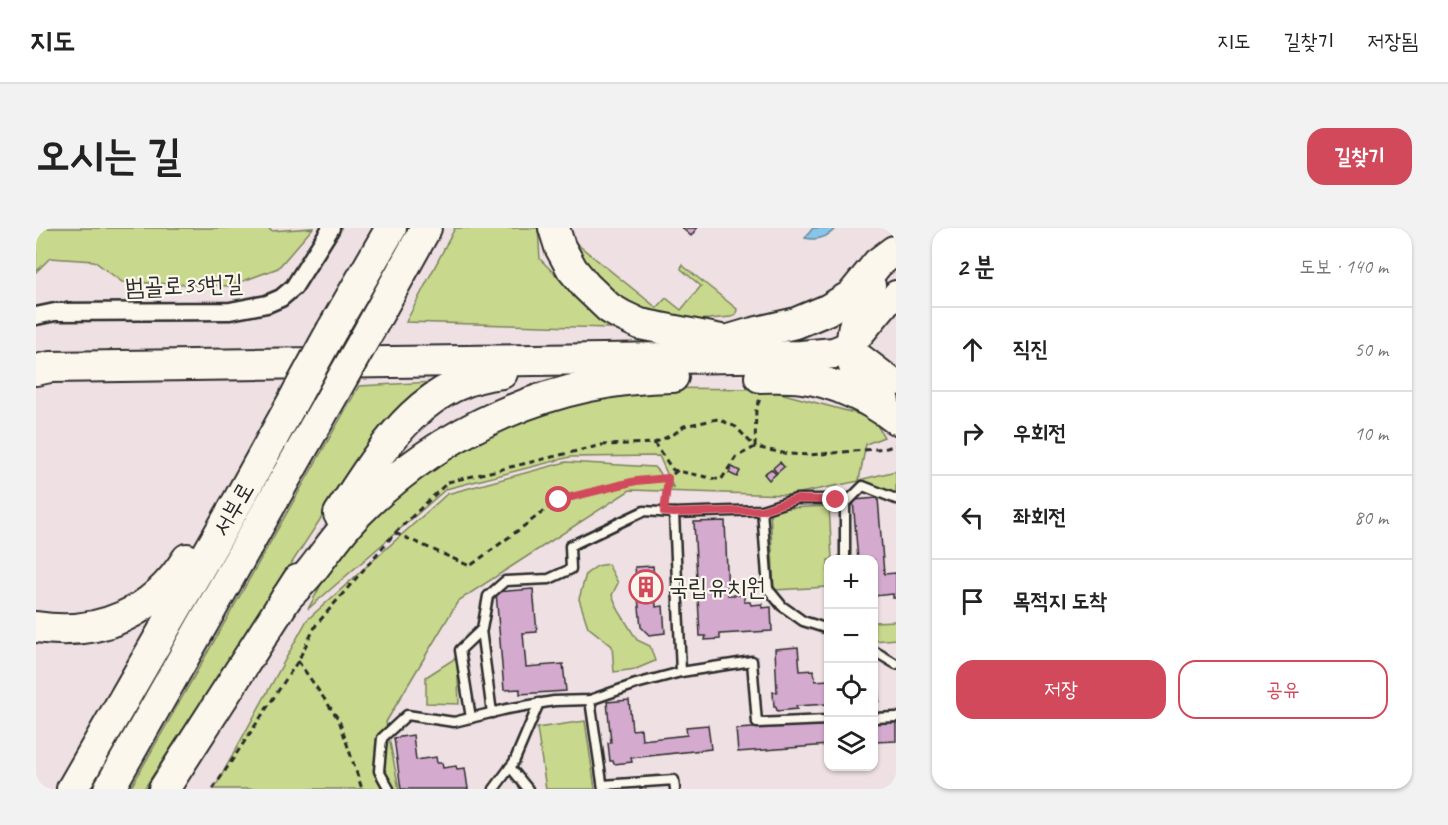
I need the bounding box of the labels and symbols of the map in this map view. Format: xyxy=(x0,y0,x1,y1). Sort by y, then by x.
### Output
street label: 범골로35번길 xyxy=(124,268,244,302)
street label: 서부로 xyxy=(206,476,260,542)
route start xyxy=(545,486,571,512)
route end xyxy=(822,486,848,512)
building icon: 국립유치원 xyxy=(628,569,664,605)
place label: 국립유치원 xyxy=(669,572,766,602)

